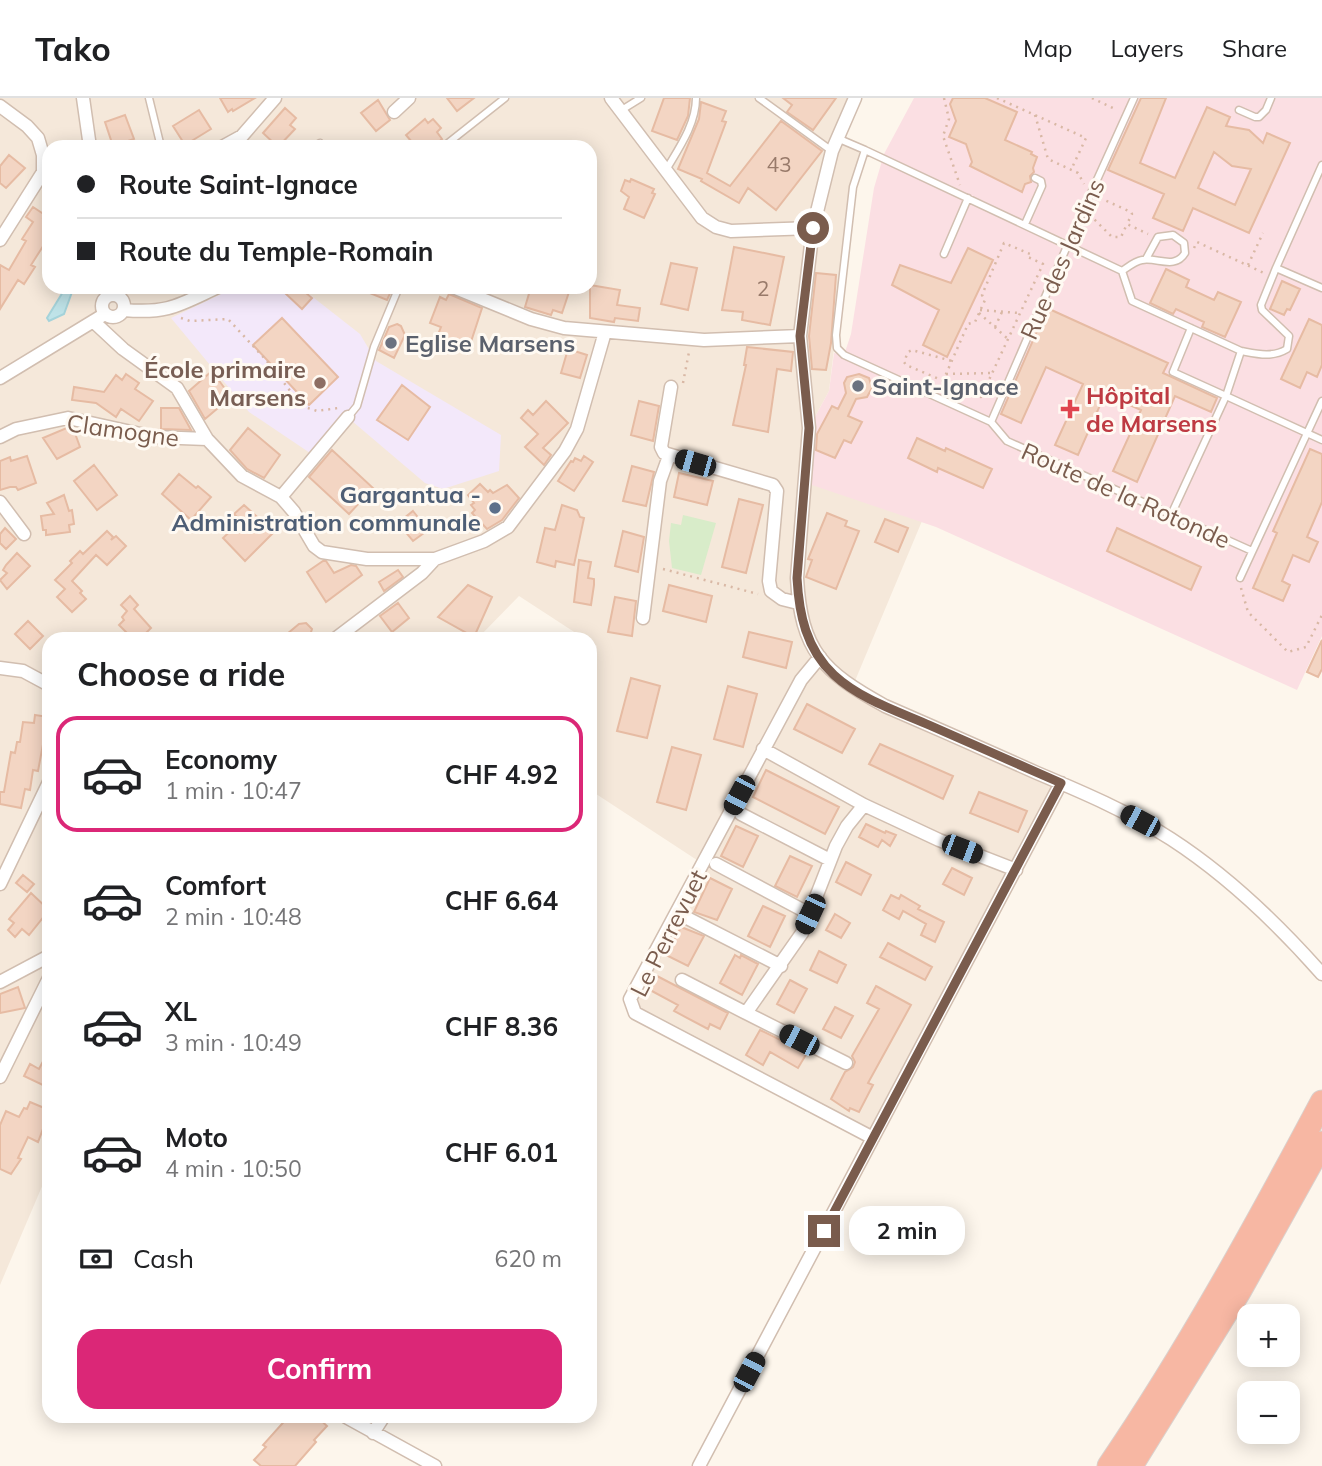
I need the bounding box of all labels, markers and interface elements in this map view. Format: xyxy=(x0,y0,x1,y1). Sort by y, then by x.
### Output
text: Tako xyxy=(35,28,111,69)
text: Map xyxy=(1023,33,1072,63)
text: Layers xyxy=(1110,33,1184,63)
text: Share xyxy=(1222,33,1287,63)
house number: 43 xyxy=(766,151,792,177)
text: Route Saint-Ignace xyxy=(119,168,358,201)
street label: Rue des Jardins xyxy=(1013,174,1111,344)
route start xyxy=(797,212,829,244)
text: Route du Temple-Romain xyxy=(119,235,433,268)
house number: 2 xyxy=(757,275,769,301)
place label: Eglise Marsens xyxy=(405,328,575,358)
marker: Eglise Marsens xyxy=(383,335,399,351)
place label: École primaire Marsens xyxy=(144,354,306,412)
place label: Saint-Ignace xyxy=(872,371,1019,401)
marker: École primaire Marsens xyxy=(312,375,328,391)
marker: Saint-Ignace xyxy=(850,378,866,394)
place label: Hôpital de Marsens xyxy=(1086,380,1217,438)
marker: Hôpital de Marsens xyxy=(1060,399,1080,419)
street label: Clamogne xyxy=(65,407,181,453)
street label: Route de la Rotonde xyxy=(1017,436,1235,554)
car xyxy=(672,447,719,479)
place label: Gargantua - Administration communale xyxy=(172,479,481,537)
marker: Gargantua - Administration communale xyxy=(487,500,503,516)
text: Choose a ride xyxy=(77,654,285,694)
icon: car xyxy=(81,743,144,806)
text: Economy xyxy=(165,743,277,776)
text: CHF 4.92 xyxy=(445,758,558,791)
car xyxy=(720,772,759,818)
text: 1 min · 10:47 xyxy=(165,776,302,805)
car xyxy=(1117,802,1164,840)
car xyxy=(939,832,986,866)
street label: Le Perrevuet xyxy=(623,864,713,1002)
icon: car xyxy=(81,869,144,932)
text: Comfort xyxy=(165,869,266,902)
text: CHF 6.64 xyxy=(445,884,558,917)
car xyxy=(792,891,829,937)
text: 2 min · 10:48 xyxy=(165,902,302,931)
icon: car xyxy=(81,995,144,1058)
text: XL xyxy=(165,995,197,1028)
text: CHF 8.36 xyxy=(445,1010,558,1043)
car xyxy=(776,1021,823,1059)
text: 3 min · 10:49 xyxy=(165,1028,302,1057)
icon: car xyxy=(81,1121,144,1184)
text: Moto xyxy=(165,1121,228,1154)
text: CHF 6.01 xyxy=(445,1136,558,1169)
text: 4 min · 10:50 xyxy=(165,1154,302,1183)
callout: 2 min xyxy=(848,1206,964,1256)
route end xyxy=(808,1215,840,1247)
text: 2 min xyxy=(877,1216,937,1245)
icon: cash xyxy=(77,1240,115,1278)
text: Cash xyxy=(133,1242,194,1275)
text: 620 m xyxy=(494,1244,562,1273)
map controls xyxy=(1237,1304,1300,1444)
button: + xyxy=(1237,1304,1300,1367)
button: Confirm xyxy=(77,1329,562,1409)
car xyxy=(730,1349,769,1395)
button: − xyxy=(1237,1381,1300,1444)

